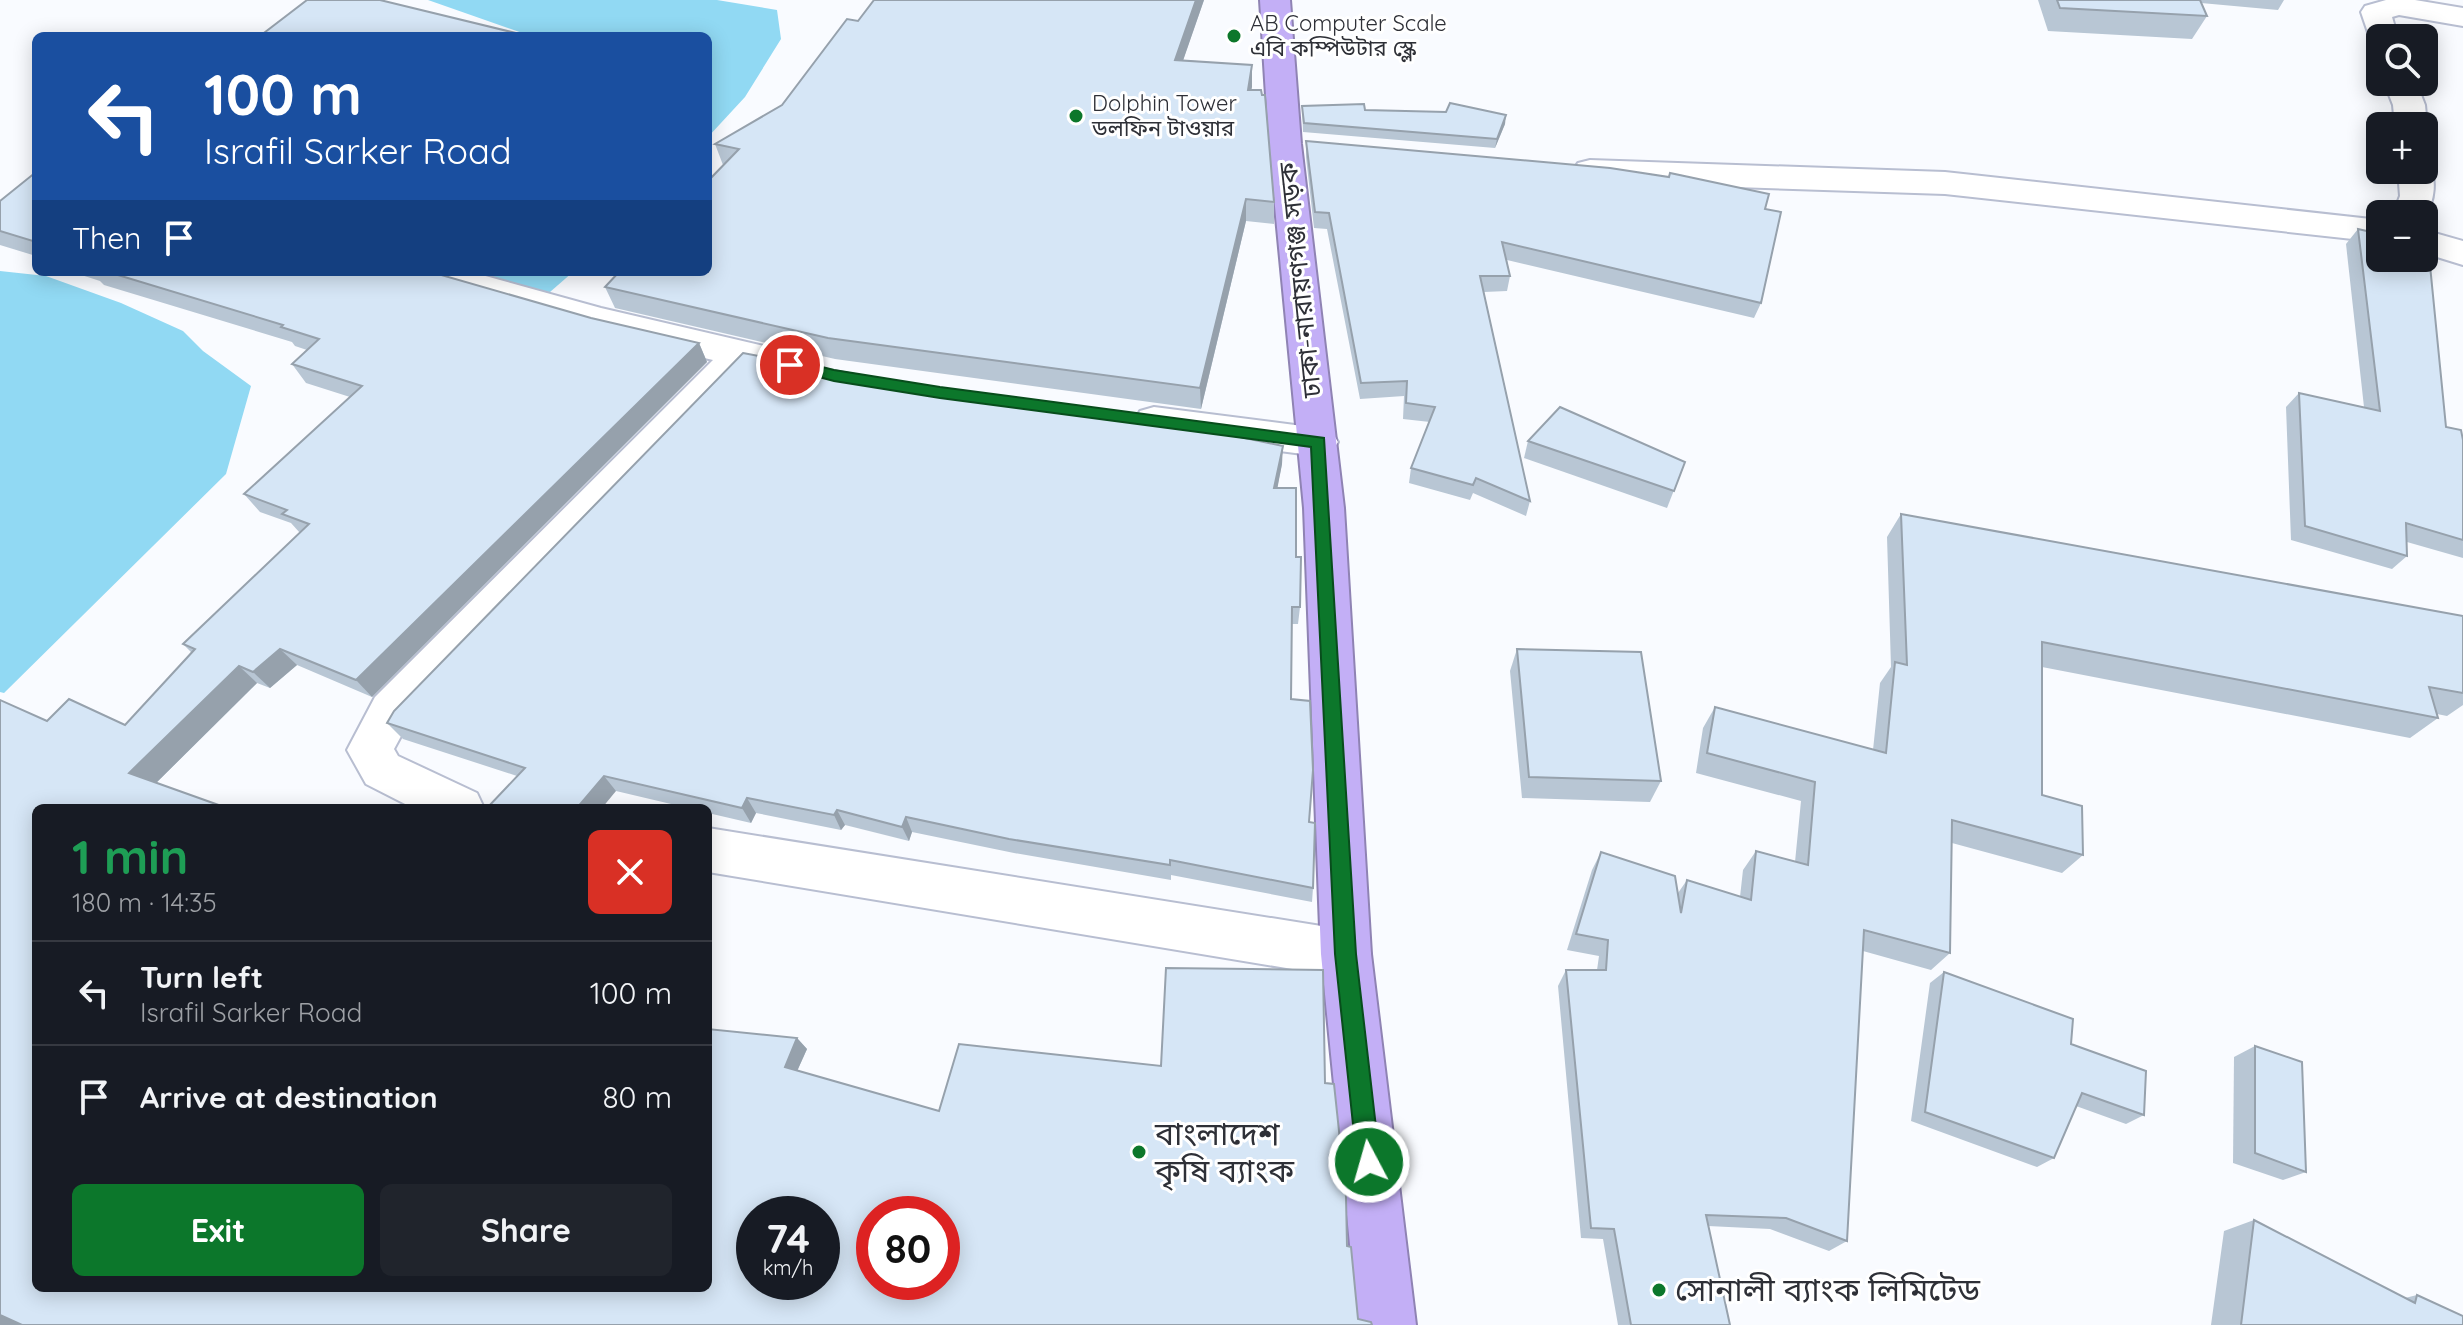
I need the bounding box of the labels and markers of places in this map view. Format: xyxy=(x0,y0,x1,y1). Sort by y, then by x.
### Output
place label: AB Computer Scale এবি কম্পিউটার স্কেল xyxy=(1250,9,1447,63)
marker: AB Computer Scale এবি কম্পিউটার স্কেল xyxy=(1225,27,1243,45)
place label: Dolphin Tower ডলফিন টাওয়ার xyxy=(1091,89,1238,142)
marker: Dolphin Tower ডলফিন টাওয়ার xyxy=(1067,107,1085,125)
pin xyxy=(756,331,824,399)
place label: বাংলাদেশ কৃষি ব্যাংক xyxy=(1154,1113,1295,1191)
marker: বাংলাদেশ কৃষি ব্যাংক xyxy=(1130,1143,1148,1161)
place label: সোনালী ব্যাংক লিমিটেড xyxy=(1675,1269,1981,1309)
marker: সোনালী ব্যাংক লিমিটেড xyxy=(1650,1281,1668,1299)

